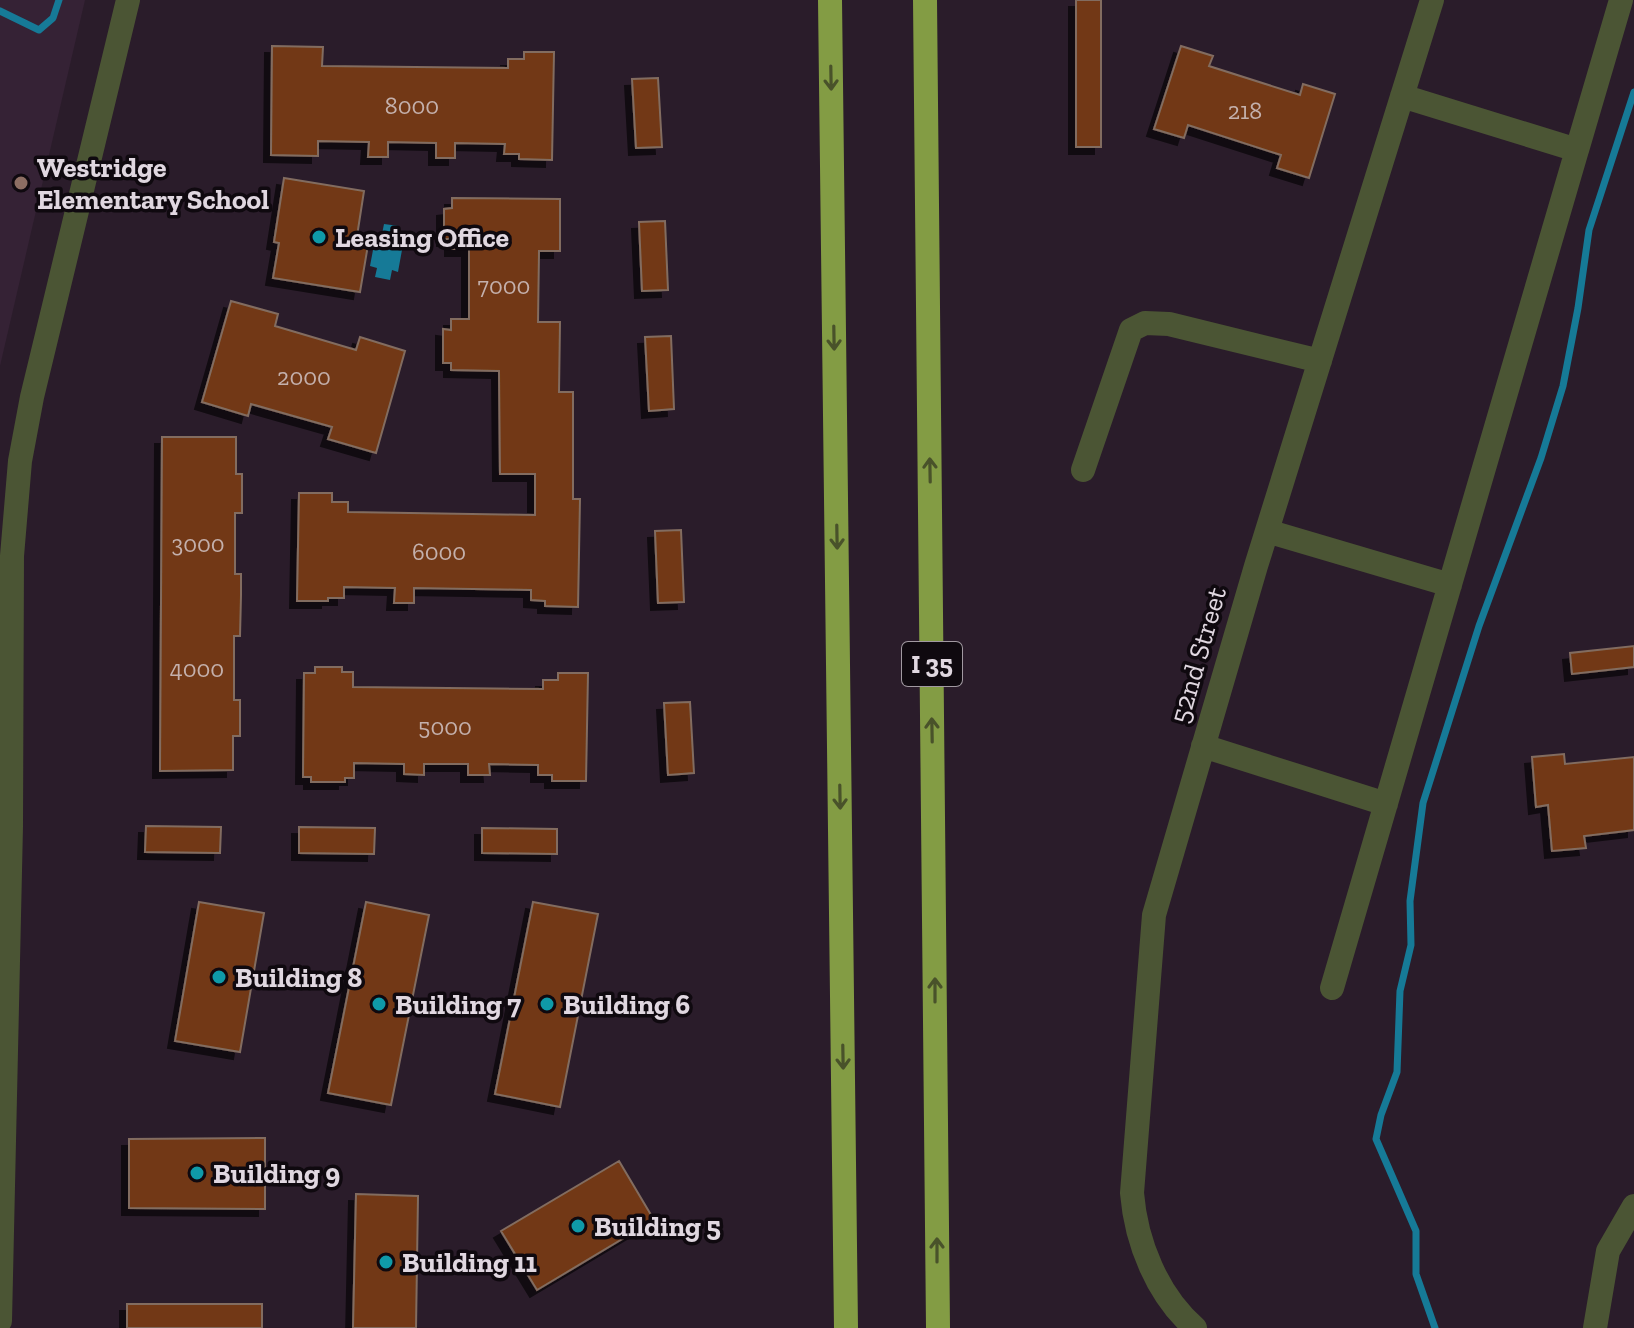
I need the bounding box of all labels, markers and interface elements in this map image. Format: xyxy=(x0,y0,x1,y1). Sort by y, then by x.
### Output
one-way arrow xyxy=(823,64,839,91)
house number: 8000 xyxy=(385,91,439,120)
house number: 218 xyxy=(1228,96,1262,125)
place label: Westridge Elementary School xyxy=(37,151,269,216)
marker: Westridge Elementary School xyxy=(12,174,30,192)
place label: Leasing Office xyxy=(335,221,509,254)
marker: Leasing Office xyxy=(310,228,328,246)
house number: 7000 xyxy=(478,271,530,300)
one-way arrow xyxy=(826,324,842,351)
house number: 2000 xyxy=(277,362,331,391)
one-way arrow xyxy=(922,457,938,484)
one-way arrow xyxy=(829,523,844,550)
house number: 3000 xyxy=(171,529,225,558)
house number: 6000 xyxy=(412,537,466,566)
street label: 52nd Street xyxy=(1163,582,1233,727)
road number: I 35 xyxy=(902,642,962,686)
house number: 4000 xyxy=(170,654,224,683)
house number: 5000 xyxy=(418,712,472,741)
one-way arrow xyxy=(924,717,940,744)
one-way arrow xyxy=(832,783,848,810)
place label: Building 8 xyxy=(235,961,362,994)
marker: Building 8 xyxy=(210,968,228,986)
one-way arrow xyxy=(927,977,943,1004)
place label: Building 7 xyxy=(395,988,521,1021)
place label: Building 6 xyxy=(563,988,690,1021)
marker: Building 7 xyxy=(370,995,388,1013)
marker: Building 6 xyxy=(538,995,556,1013)
one-way arrow xyxy=(835,1043,851,1070)
place label: Building 9 xyxy=(213,1157,340,1190)
marker: Building 9 xyxy=(188,1164,206,1182)
place label: Building 5 xyxy=(594,1210,721,1243)
marker: Building 5 xyxy=(569,1217,587,1235)
one-way arrow xyxy=(929,1237,945,1264)
place label: Building 11 xyxy=(402,1246,537,1279)
marker: Building 11 xyxy=(377,1253,395,1271)

